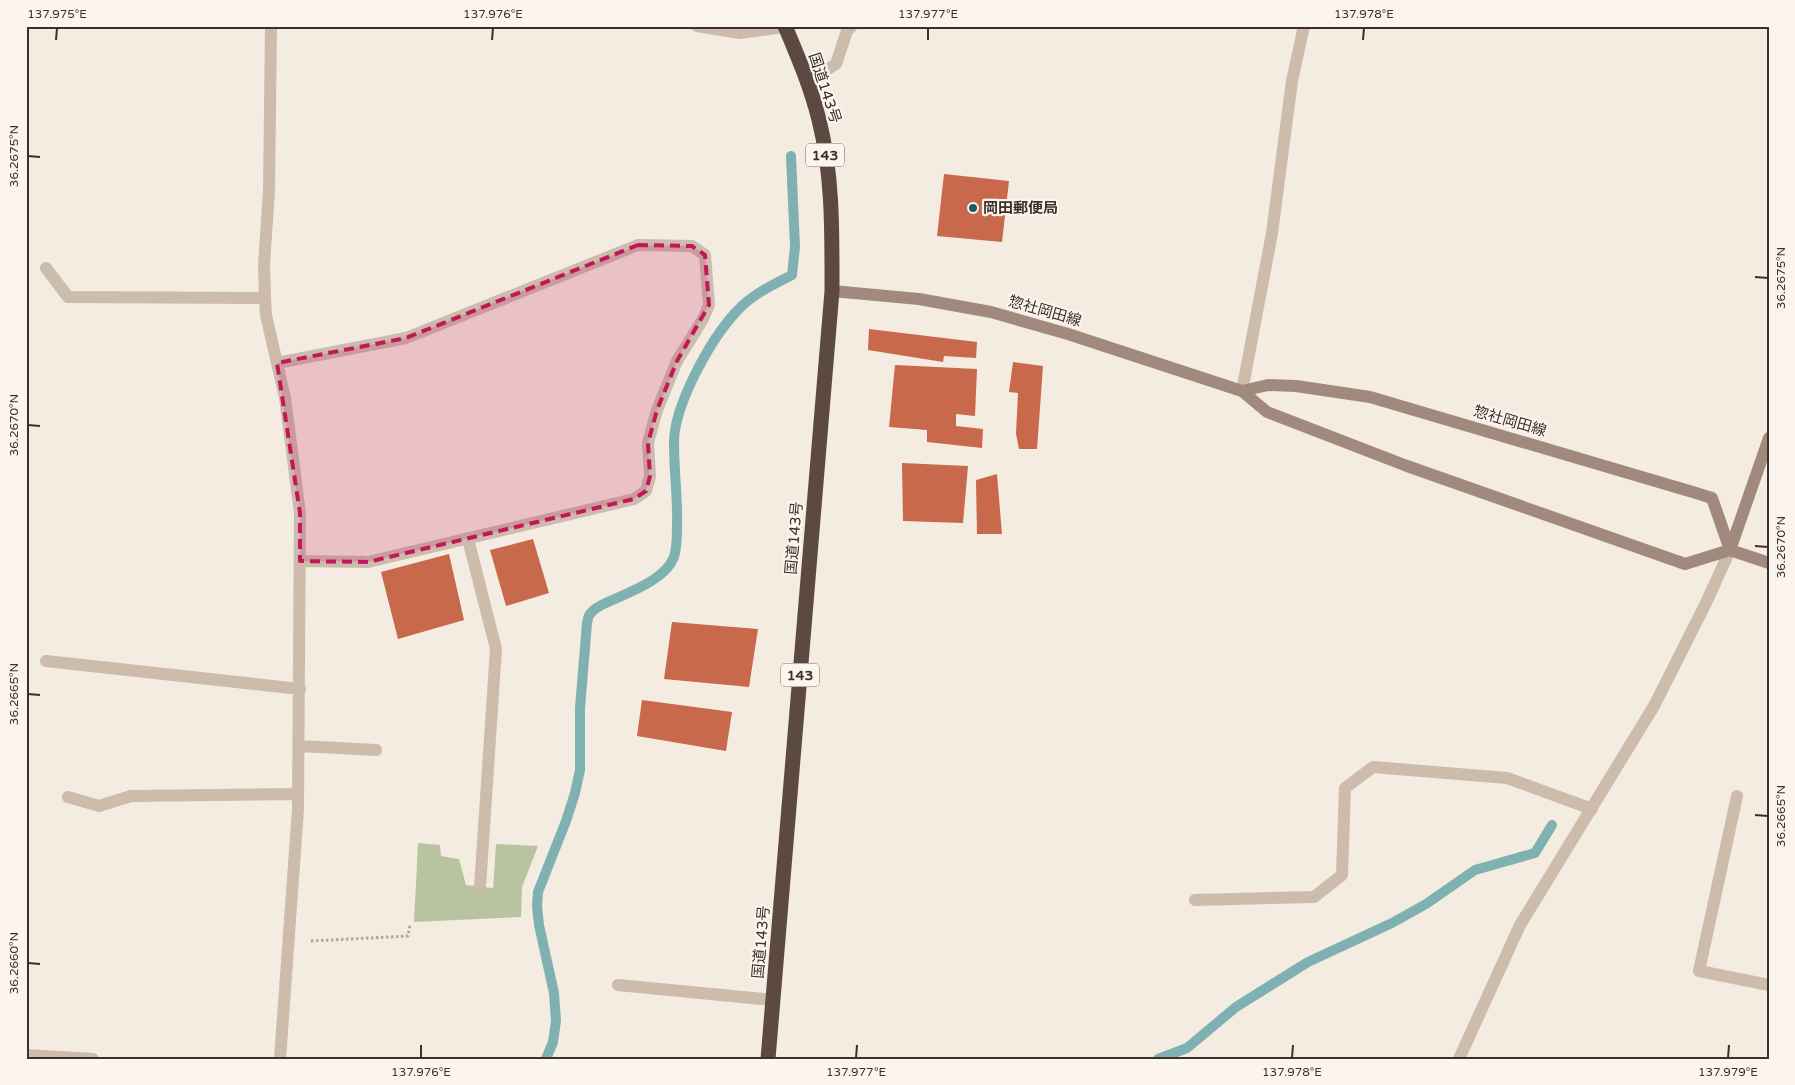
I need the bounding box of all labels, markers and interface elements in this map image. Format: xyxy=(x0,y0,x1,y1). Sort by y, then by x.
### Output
text: 137.975°E xyxy=(27,7,87,21)
text: 137.976°E xyxy=(463,7,523,21)
text: 137.977°E xyxy=(898,7,958,21)
text: 137.978°E xyxy=(1334,7,1394,21)
street label: 国道143号 xyxy=(805,50,845,126)
text: 36.2675°N xyxy=(7,125,21,187)
road number: 143 xyxy=(806,144,844,166)
place label: 岡田郵便局 xyxy=(983,199,1058,217)
marker: 岡田郵便局 xyxy=(967,202,979,214)
text: 36.2675°N xyxy=(1774,247,1788,309)
street label: 惣社岡田線 xyxy=(1006,292,1084,330)
text: 36.2670°N xyxy=(7,394,21,456)
street label: 惣社岡田線 xyxy=(1471,402,1549,440)
street label: 国道143号 xyxy=(782,501,806,575)
text: 36.2670°N xyxy=(1774,516,1788,578)
text: 36.2665°N xyxy=(7,663,21,725)
road number: 143 xyxy=(781,664,819,686)
text: 36.2665°N xyxy=(1774,785,1788,847)
street label: 国道143号 xyxy=(749,905,773,979)
text: 36.2660°N xyxy=(7,932,21,994)
text: 137.976°E xyxy=(391,1065,451,1079)
text: 137.977°E xyxy=(826,1065,886,1079)
text: 137.978°E xyxy=(1262,1065,1322,1079)
text: 137.979°E xyxy=(1698,1065,1758,1079)

